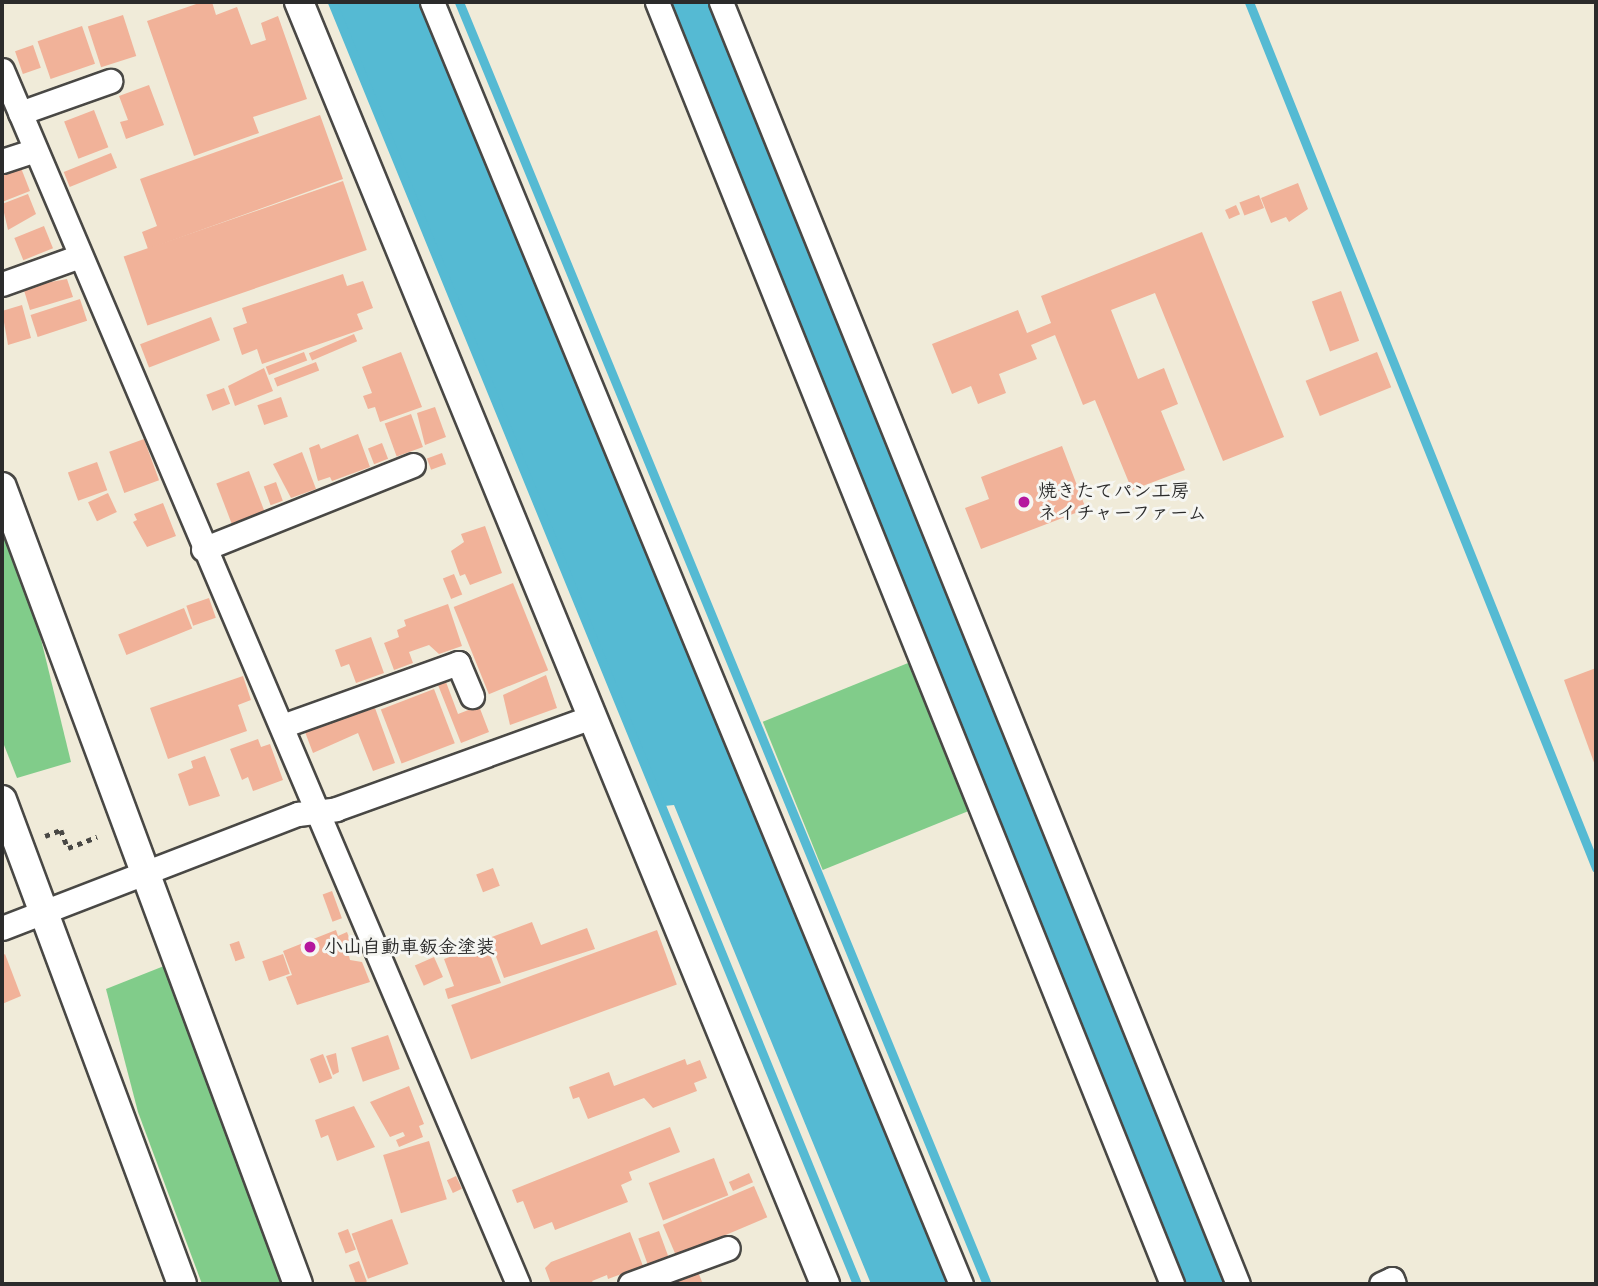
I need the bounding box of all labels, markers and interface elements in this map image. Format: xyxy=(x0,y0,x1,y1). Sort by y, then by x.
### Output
place label: 焼きたてパン工房 ネイチャーファーム xyxy=(1038,480,1209,524)
marker: 焼きたてパン工房 ネイチャーファーム xyxy=(1016,494,1032,510)
place label: 小山自動車鈑金塗装 xyxy=(324,936,495,958)
marker: 小山自動車鈑金塗装 xyxy=(302,939,318,955)

